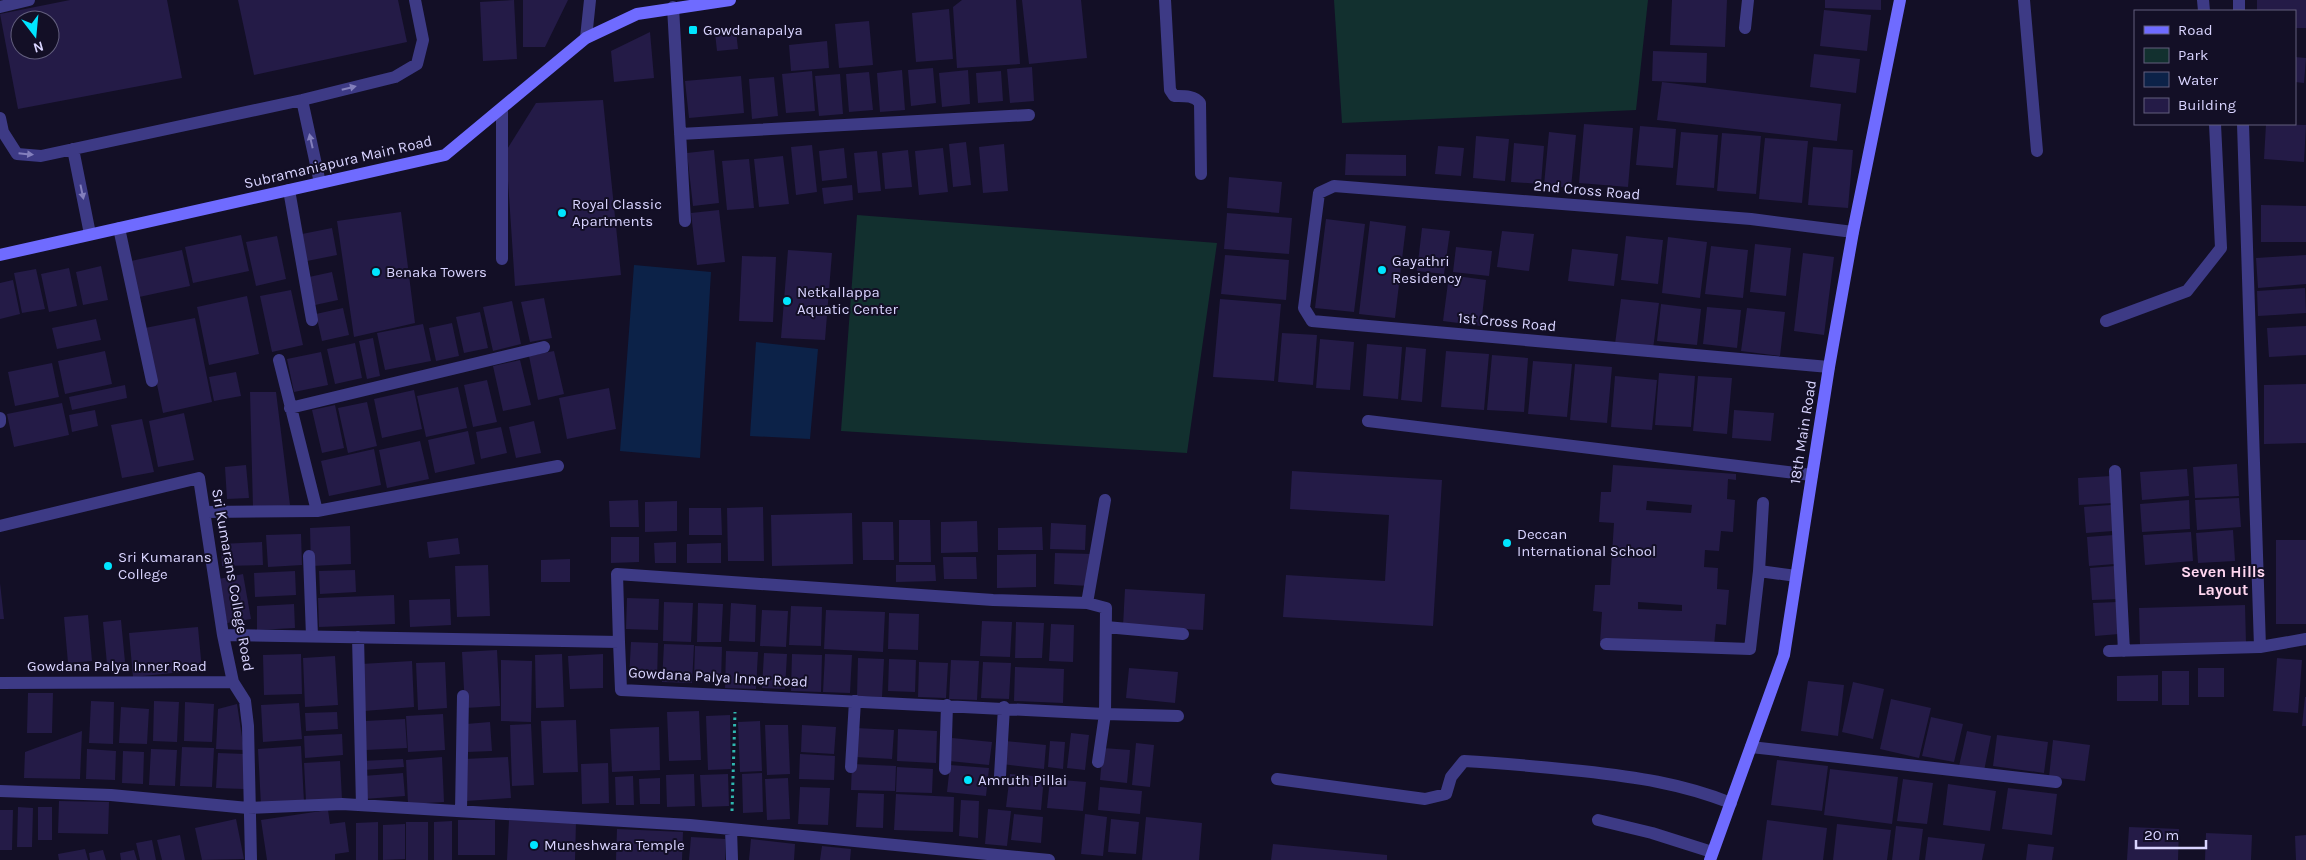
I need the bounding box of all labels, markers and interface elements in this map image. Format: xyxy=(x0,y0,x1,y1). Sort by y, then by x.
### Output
north arrow xyxy=(10,10,60,60)
legend xyxy=(2134,10,2296,125)
place label: Gowdanapalya xyxy=(703,21,803,39)
text: Road xyxy=(2178,21,2213,39)
marker: Gowdanapalya xyxy=(687,24,699,36)
text: N xyxy=(31,37,46,57)
text: Park xyxy=(2178,46,2208,64)
text: Water xyxy=(2178,71,2219,89)
one-way arrow xyxy=(342,84,357,92)
text: Building xyxy=(2178,96,2236,114)
street label: Subramaniapura Main Road xyxy=(242,132,434,192)
one-way arrow xyxy=(307,134,315,149)
one-way arrow xyxy=(18,150,34,158)
street label: 2nd Cross Road xyxy=(1533,176,1641,204)
one-way arrow xyxy=(78,184,86,200)
place label: Royal Classic Apartments xyxy=(572,195,662,230)
marker: Royal Classic Apartments xyxy=(556,207,568,219)
place label: Gayathri Residency xyxy=(1392,252,1462,287)
place label: Benaka Towers xyxy=(386,263,487,281)
marker: Gayathri Residency xyxy=(1376,264,1388,276)
marker: Benaka Towers xyxy=(370,266,382,278)
place label: Netkallappa Aquatic Center xyxy=(797,283,898,318)
marker: Netkallappa Aquatic Center xyxy=(781,295,793,307)
street label: 1st Cross Road xyxy=(1457,309,1557,335)
street label: 18th Main Road xyxy=(1786,379,1820,485)
street label: Sri Kumarans College Road xyxy=(208,487,258,673)
place label: Deccan International School xyxy=(1517,525,1656,560)
marker: Deccan International School xyxy=(1501,537,1513,549)
place label: Sri Kumarans College xyxy=(118,548,212,583)
marker: Sri Kumarans College xyxy=(102,560,114,572)
district label: Seven Hills Layout xyxy=(2181,562,2265,599)
street label: Gowdana Palya Inner Road xyxy=(27,657,207,675)
street label: Gowdana Palya Inner Road xyxy=(628,663,808,691)
place label: Amruth Pillai xyxy=(978,771,1067,789)
marker: Amruth Pillai xyxy=(962,774,974,786)
scale bar xyxy=(2136,818,2206,850)
text: 20 m xyxy=(2144,826,2179,844)
place label: Muneshwara Temple xyxy=(544,836,685,854)
marker: Muneshwara Temple xyxy=(528,839,540,851)

